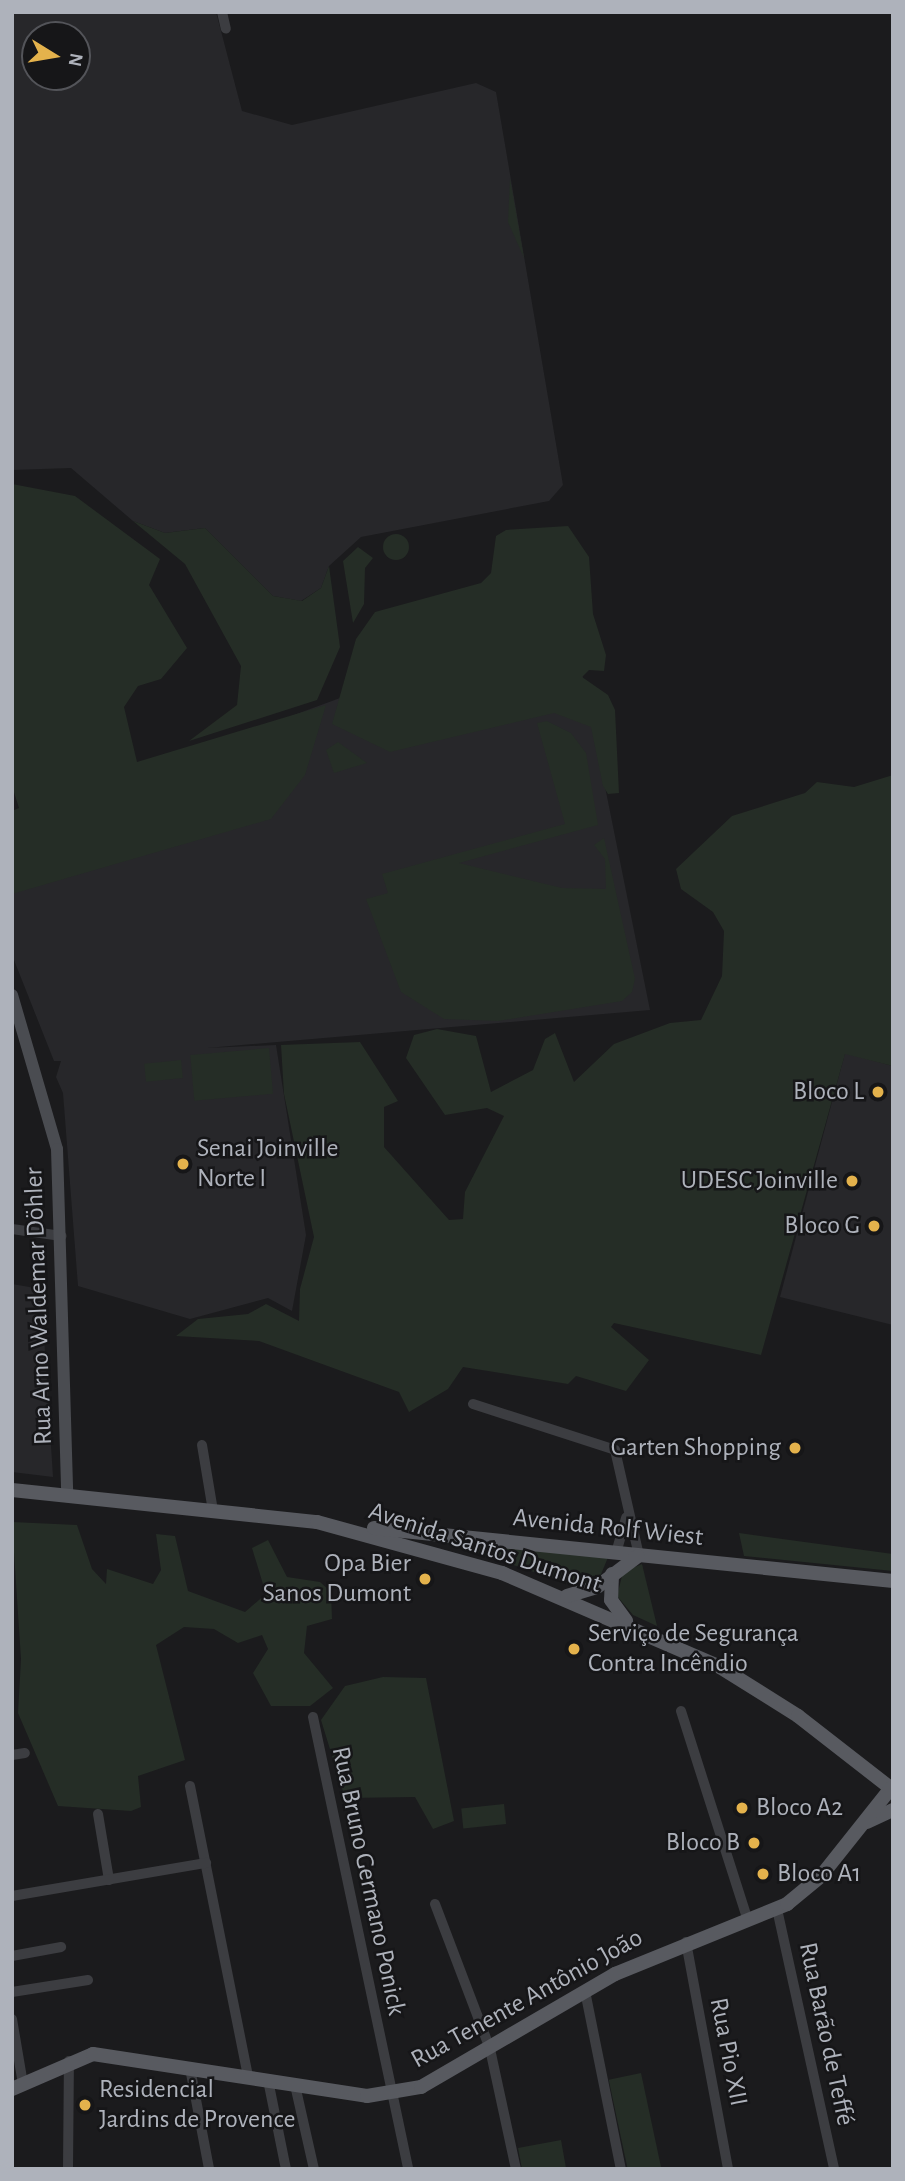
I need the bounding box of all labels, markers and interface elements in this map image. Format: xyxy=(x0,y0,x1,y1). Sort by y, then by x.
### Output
north arrow xyxy=(21,21,91,91)
text: N xyxy=(65,51,86,68)
place label: Bloco L xyxy=(793,1076,864,1108)
marker: Bloco L xyxy=(870,1084,886,1100)
place label: Senai Joinville Norte I xyxy=(197,1133,338,1194)
marker: Senai Joinville Norte I xyxy=(175,1156,191,1172)
place label: UDESC Joinville xyxy=(681,1165,838,1197)
street label: Rua Arno Waldemar Döhler xyxy=(19,1167,59,1445)
marker: UDESC Joinville xyxy=(844,1173,860,1189)
place label: Bloco G xyxy=(784,1210,860,1242)
marker: Bloco G xyxy=(866,1218,882,1234)
place label: Garten Shopping xyxy=(611,1432,781,1464)
marker: Garten Shopping xyxy=(787,1440,803,1456)
street label: Avenida Santos Dumont xyxy=(365,1496,605,1600)
street label: Avenida Rolf Wiest xyxy=(511,1503,705,1553)
place label: Opa Bier Sanos Dumont xyxy=(263,1548,411,1610)
marker: Opa Bier Sanos Dumont xyxy=(417,1571,433,1587)
place label: Serviço de Segurança Contra Incêndio xyxy=(588,1618,799,1680)
marker: Serviço de Segurança Contra Incêndio xyxy=(566,1641,582,1657)
street label: Rua Bruno Germano Ponick xyxy=(324,1744,412,2018)
place label: Bloco A2 xyxy=(756,1792,843,1824)
marker: Bloco A2 xyxy=(734,1800,750,1816)
place label: Bloco B xyxy=(666,1827,740,1859)
marker: Bloco B xyxy=(746,1835,762,1851)
place label: Bloco A1 xyxy=(777,1858,861,1890)
marker: Bloco A1 xyxy=(755,1866,771,1882)
street label: Rua Tenente Antônio João xyxy=(406,1922,648,2076)
street label: Rua Barão de Teffé xyxy=(791,1940,861,2128)
street label: Rua Pio XII xyxy=(702,1995,754,2109)
place label: Residencial Jardins de Provence xyxy=(99,2074,295,2136)
marker: Residencial Jardins de Provence xyxy=(77,2097,93,2113)

